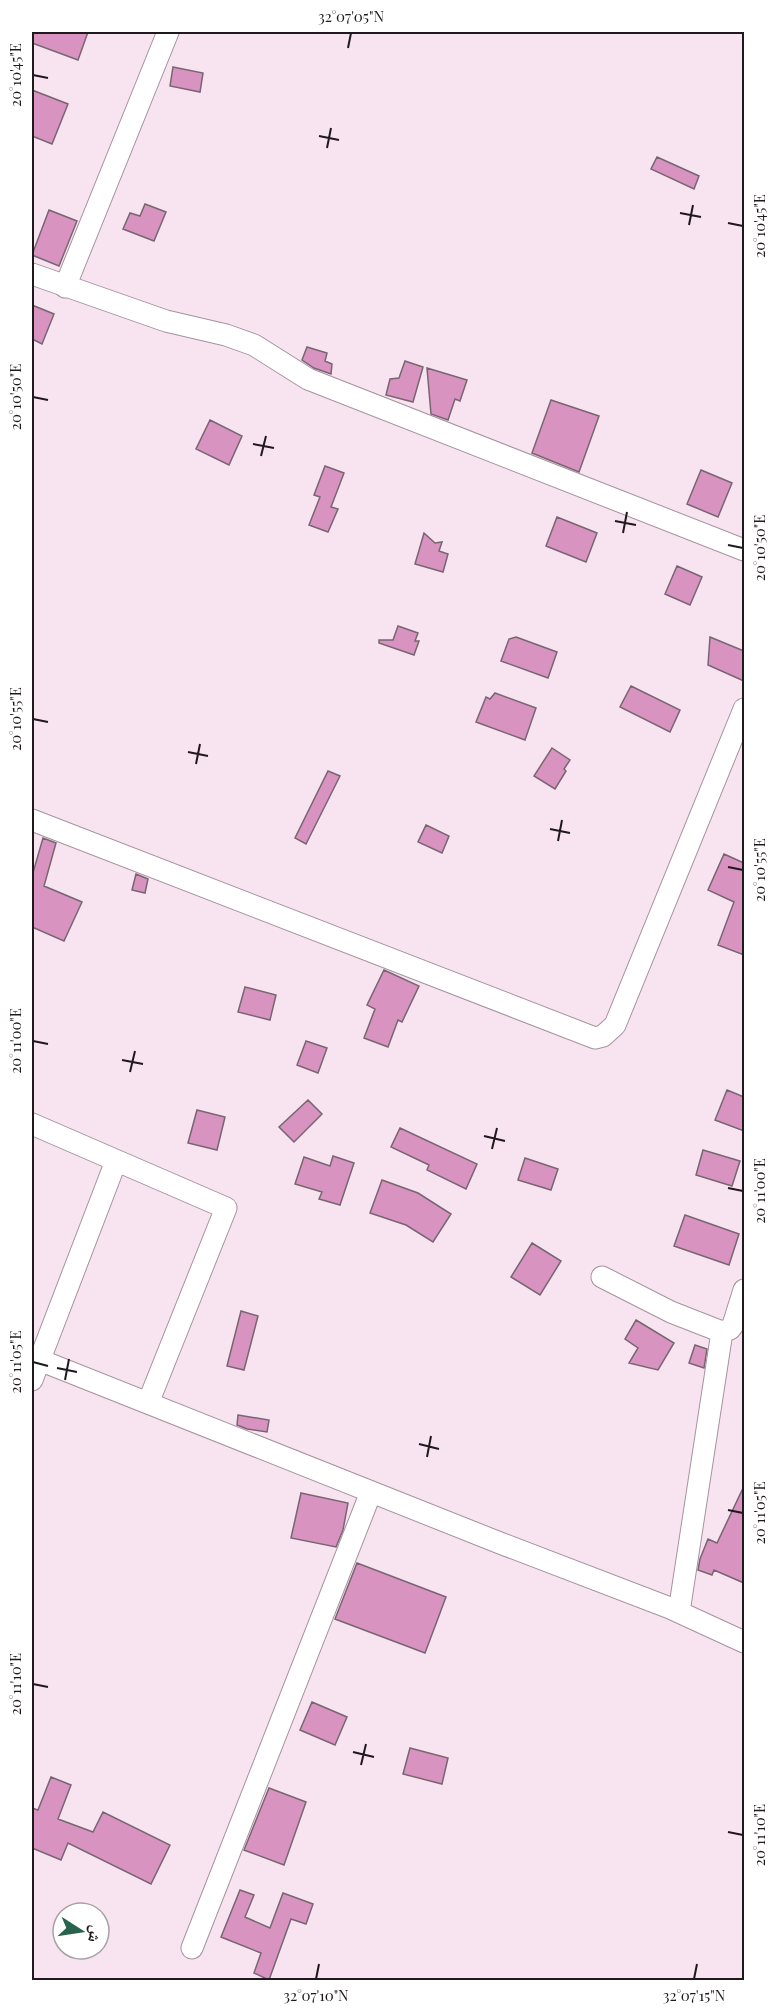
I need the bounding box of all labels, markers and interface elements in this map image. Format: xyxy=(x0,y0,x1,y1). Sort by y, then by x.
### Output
text: 32°07'05"N xyxy=(318,6,384,26)
text: 20°10'45"E xyxy=(5,43,25,107)
text: 20°10'45"E xyxy=(749,194,769,258)
text: 20°10'50"E xyxy=(5,364,25,430)
text: 20°10'50"E xyxy=(749,515,769,581)
text: 20°10'55"E xyxy=(5,687,25,751)
text: 20°10'55"E xyxy=(749,838,769,902)
text: 20°11'00"E xyxy=(5,1008,25,1074)
text: 20°11'00"E xyxy=(749,1158,769,1224)
text: 20°11'05"E xyxy=(5,1330,25,1394)
text: 20°11'05"E xyxy=(749,1481,769,1545)
text: 20°11'10"E xyxy=(5,1653,25,1715)
text: 20°11'10"E xyxy=(749,1804,769,1866)
north arrow xyxy=(51,1901,111,1961)
text: ش xyxy=(84,1924,108,1945)
text: 32°07'10"N xyxy=(283,1985,349,2005)
text: 32°07'15"N xyxy=(663,1985,726,2005)

